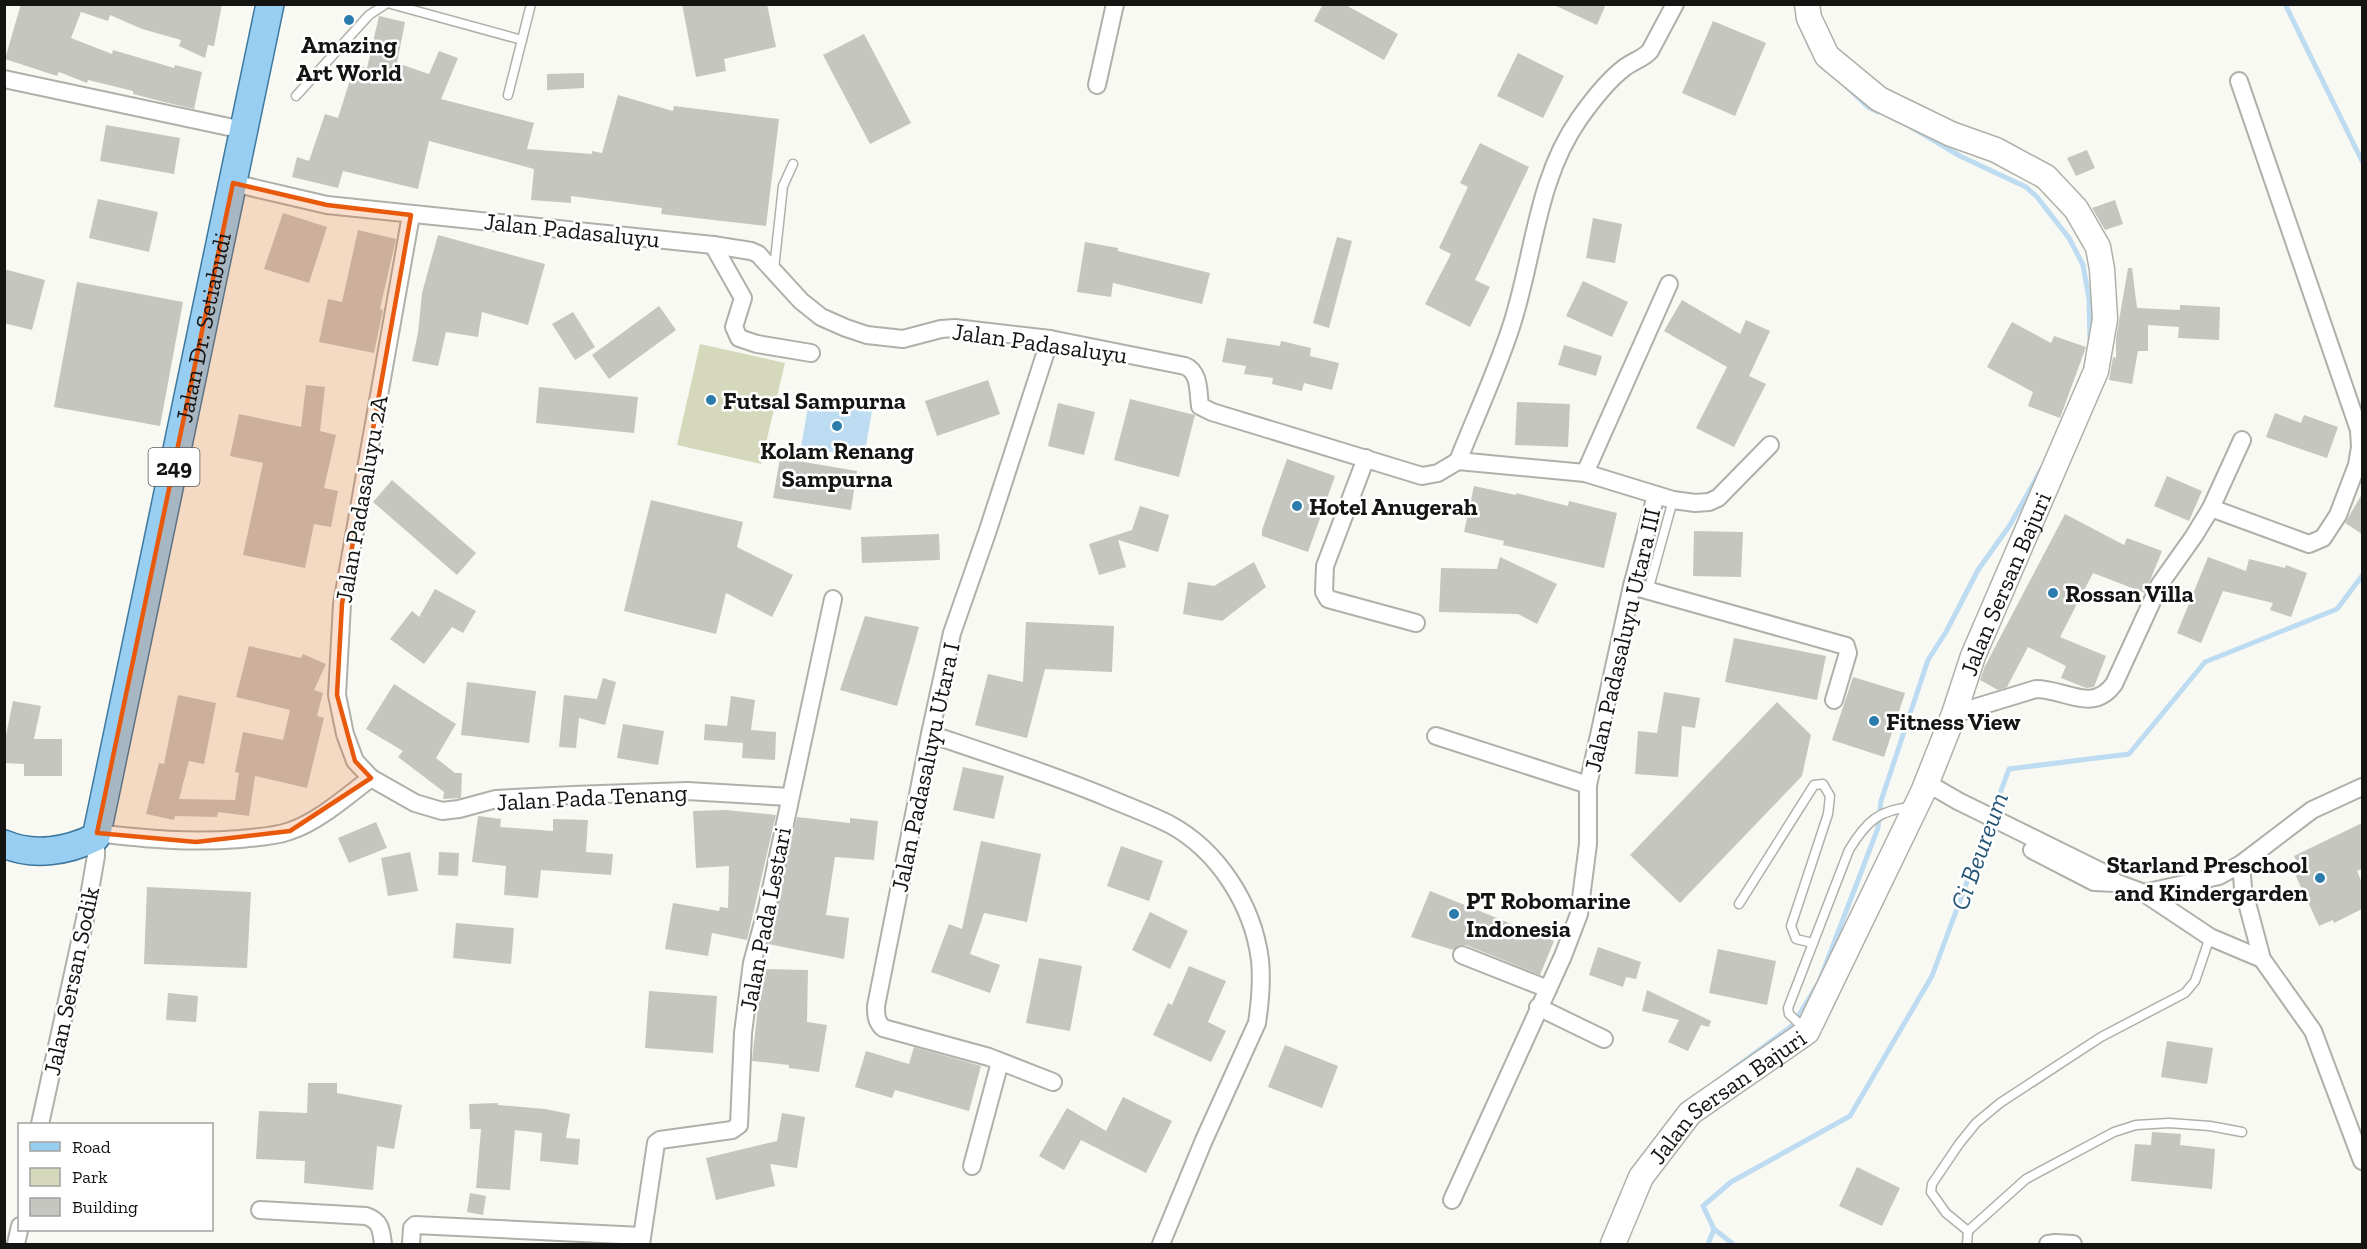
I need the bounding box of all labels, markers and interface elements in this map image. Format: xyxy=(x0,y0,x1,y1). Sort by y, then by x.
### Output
marker: Amazing Art World xyxy=(342,13,356,27)
place label: Amazing Art World xyxy=(296,30,402,87)
street label: Jalan Padasaluyu xyxy=(483,206,662,254)
street label: Jalan Dr. Setiabudi xyxy=(169,229,237,425)
street label: Jalan Padasaluyu xyxy=(951,316,1130,370)
place label: Futsal Sampurna xyxy=(723,386,906,415)
street label: Jalan Padasaluyu 2A xyxy=(329,393,394,605)
marker: Futsal Sampurna xyxy=(704,393,718,407)
marker: Kolam Renang Sampurna xyxy=(830,419,844,433)
place label: Kolam Renang Sampurna xyxy=(760,436,914,493)
road number: 249 xyxy=(148,448,200,486)
street label: Jalan Sersan Bajuri xyxy=(1953,487,2057,679)
place label: Hotel Anugerah xyxy=(1309,492,1478,521)
marker: Hotel Anugerah xyxy=(1290,499,1304,513)
street label: Jalan Padasaluyu Utara III xyxy=(1578,505,1666,775)
place label: Rossan Villa xyxy=(2065,579,2194,608)
marker: Rossan Villa xyxy=(2046,586,2060,600)
street label: Jalan Padasaluyu Utara I xyxy=(884,640,966,894)
place label: Fitness View xyxy=(1886,707,2021,736)
marker: Fitness View xyxy=(1867,714,1881,728)
street label: Jalan Pada Tenang xyxy=(496,778,688,816)
water label: Ci Beureum xyxy=(1943,788,2015,914)
street label: Jalan Pada Lestari xyxy=(733,824,797,1013)
place label: Starland Preschool and Kindergarden xyxy=(2106,850,2308,907)
marker: Starland Preschool and Kindergarden xyxy=(2313,871,2327,885)
street label: Jalan Sersan Sodik xyxy=(37,884,105,1078)
place label: PT Robomarine Indonesia xyxy=(1466,886,1631,943)
marker: PT Robomarine Indonesia xyxy=(1447,907,1461,921)
street label: Jalan Sersan Bajuri xyxy=(1642,1023,1811,1169)
legend xyxy=(18,1123,213,1231)
text: Road xyxy=(72,1136,111,1158)
text: Park xyxy=(72,1166,108,1188)
text: Building xyxy=(72,1196,138,1218)

